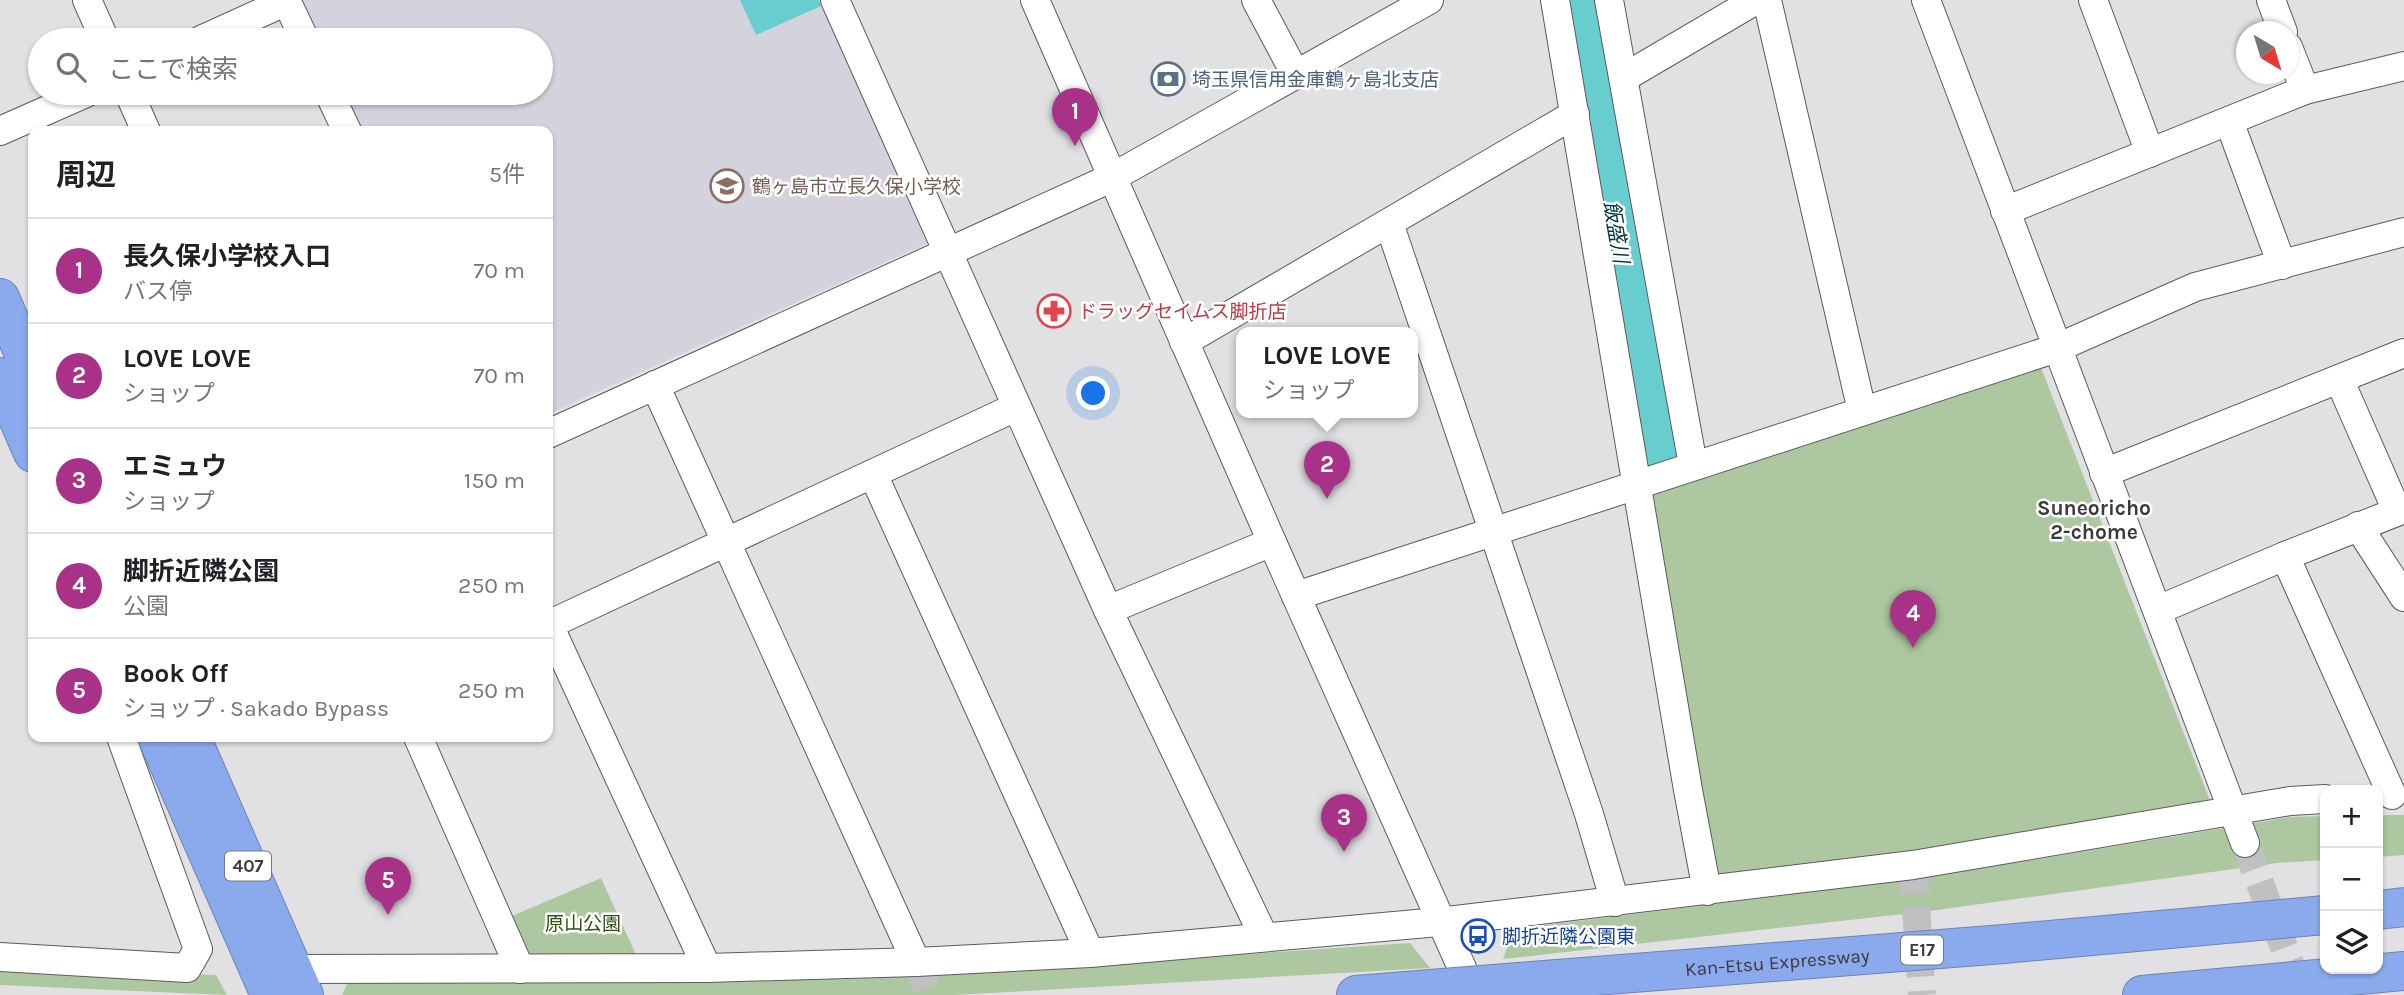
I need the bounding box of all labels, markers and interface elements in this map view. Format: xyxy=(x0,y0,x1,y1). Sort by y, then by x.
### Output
north arrow xyxy=(2236,21,2299,84)
search box xyxy=(28,28,553,105)
icon: search xyxy=(52,48,90,86)
text: ここで検索 xyxy=(108,54,238,85)
bank icon: 埼玉県信用金庫鶴ヶ島北支店 xyxy=(1149,60,1187,98)
place label: 埼玉県信用金庫鶴ヶ島北支店 xyxy=(1192,69,1439,91)
pin: 1 xyxy=(1052,88,1098,146)
text: 周辺 xyxy=(56,157,116,193)
text: 5件 xyxy=(489,161,525,188)
school or university icon: 鶴ヶ島市立長久保小学校 xyxy=(708,167,746,205)
place label: 鶴ヶ島市立長久保小学校 xyxy=(752,176,961,198)
water label: 飯盛川 xyxy=(1599,199,1634,267)
text: 長久保小学校入口 xyxy=(123,241,331,272)
text: 1 xyxy=(75,257,83,284)
text: 70 m xyxy=(474,257,525,284)
text: バス停 xyxy=(123,278,192,305)
pharmacy icon: ドラッグセイムス脚折店 xyxy=(1035,292,1073,330)
place label: ドラッグセイムス脚折店 xyxy=(1078,301,1287,323)
popup xyxy=(1236,327,1418,418)
text: LOVE LOVE xyxy=(1263,340,1391,371)
text: LOVE LOVE xyxy=(123,343,252,374)
text: 2 xyxy=(72,362,86,389)
text: 70 m xyxy=(474,362,525,389)
your location xyxy=(1076,376,1110,410)
text: ショップ xyxy=(1263,377,1355,404)
text: ショップ xyxy=(123,380,215,407)
pin: 2 xyxy=(1304,441,1350,499)
text: エミュウ xyxy=(123,451,227,482)
text: 3 xyxy=(72,467,86,494)
text: 150 m xyxy=(464,467,525,494)
text: ショップ xyxy=(123,488,215,515)
district label: Suneoricho 2-chome xyxy=(2037,496,2151,544)
text: 脚折近隣公園 xyxy=(123,556,279,587)
text: 4 xyxy=(72,572,86,599)
text: 250 m xyxy=(458,572,525,599)
pin: 4 xyxy=(1890,590,1936,648)
text: 公園 xyxy=(123,593,169,620)
text: Book Off xyxy=(123,658,228,689)
text: 5 xyxy=(72,677,86,704)
text: 250 m xyxy=(458,677,525,704)
text: ショップ · Sakado Bypass xyxy=(123,695,389,722)
map controls xyxy=(2320,785,2383,974)
button: + xyxy=(2320,785,2383,848)
pin: 3 xyxy=(1321,794,1367,852)
button: − xyxy=(2320,848,2383,911)
road number: 407 xyxy=(225,852,271,880)
pin: 5 xyxy=(365,857,411,915)
button: layers xyxy=(2320,911,2383,974)
park label: 原山公園 xyxy=(545,913,621,935)
bus stop icon: 脚折近隣公園東 xyxy=(1459,917,1497,955)
place label: 脚折近隣公園東 xyxy=(1502,926,1635,948)
road number: E17 xyxy=(1901,936,1943,965)
street label: Kan-Etsu Expressway xyxy=(1684,945,1871,981)

